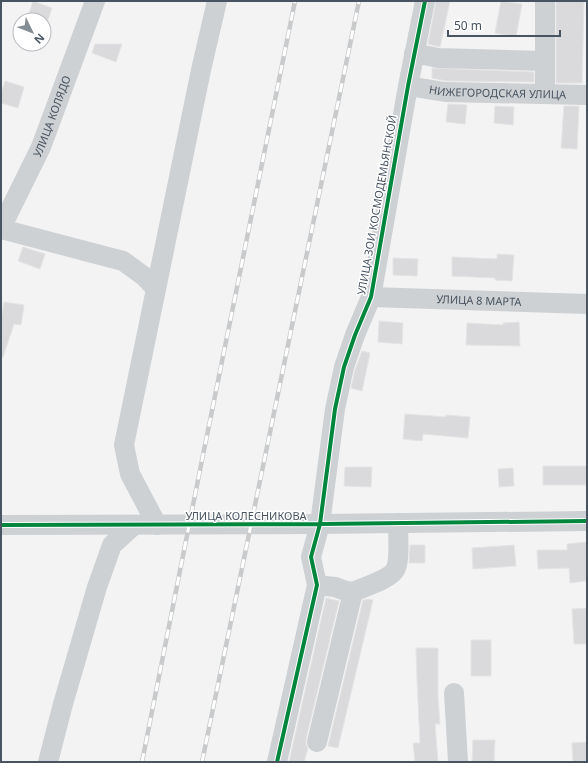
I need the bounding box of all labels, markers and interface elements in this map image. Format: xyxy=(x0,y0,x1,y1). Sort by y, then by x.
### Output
north arrow xyxy=(12,12,52,52)
scale bar xyxy=(448,12,560,38)
text: 50 m xyxy=(454,17,482,34)
text: N xyxy=(31,31,48,48)
street label: УЛИЦА КОЛЯДО xyxy=(29,73,74,159)
street label: НИЖЕГОРОДСКАЯ УЛИЦА xyxy=(428,82,567,102)
street label: УЛИЦА ЗОИ КОСМОДЕМЬЯНСКОЙ xyxy=(353,114,400,296)
street label: УЛИЦА 8 МАРТА xyxy=(436,291,523,309)
street label: УЛИЦА КОЛЕСНИКОВА xyxy=(185,508,308,523)

